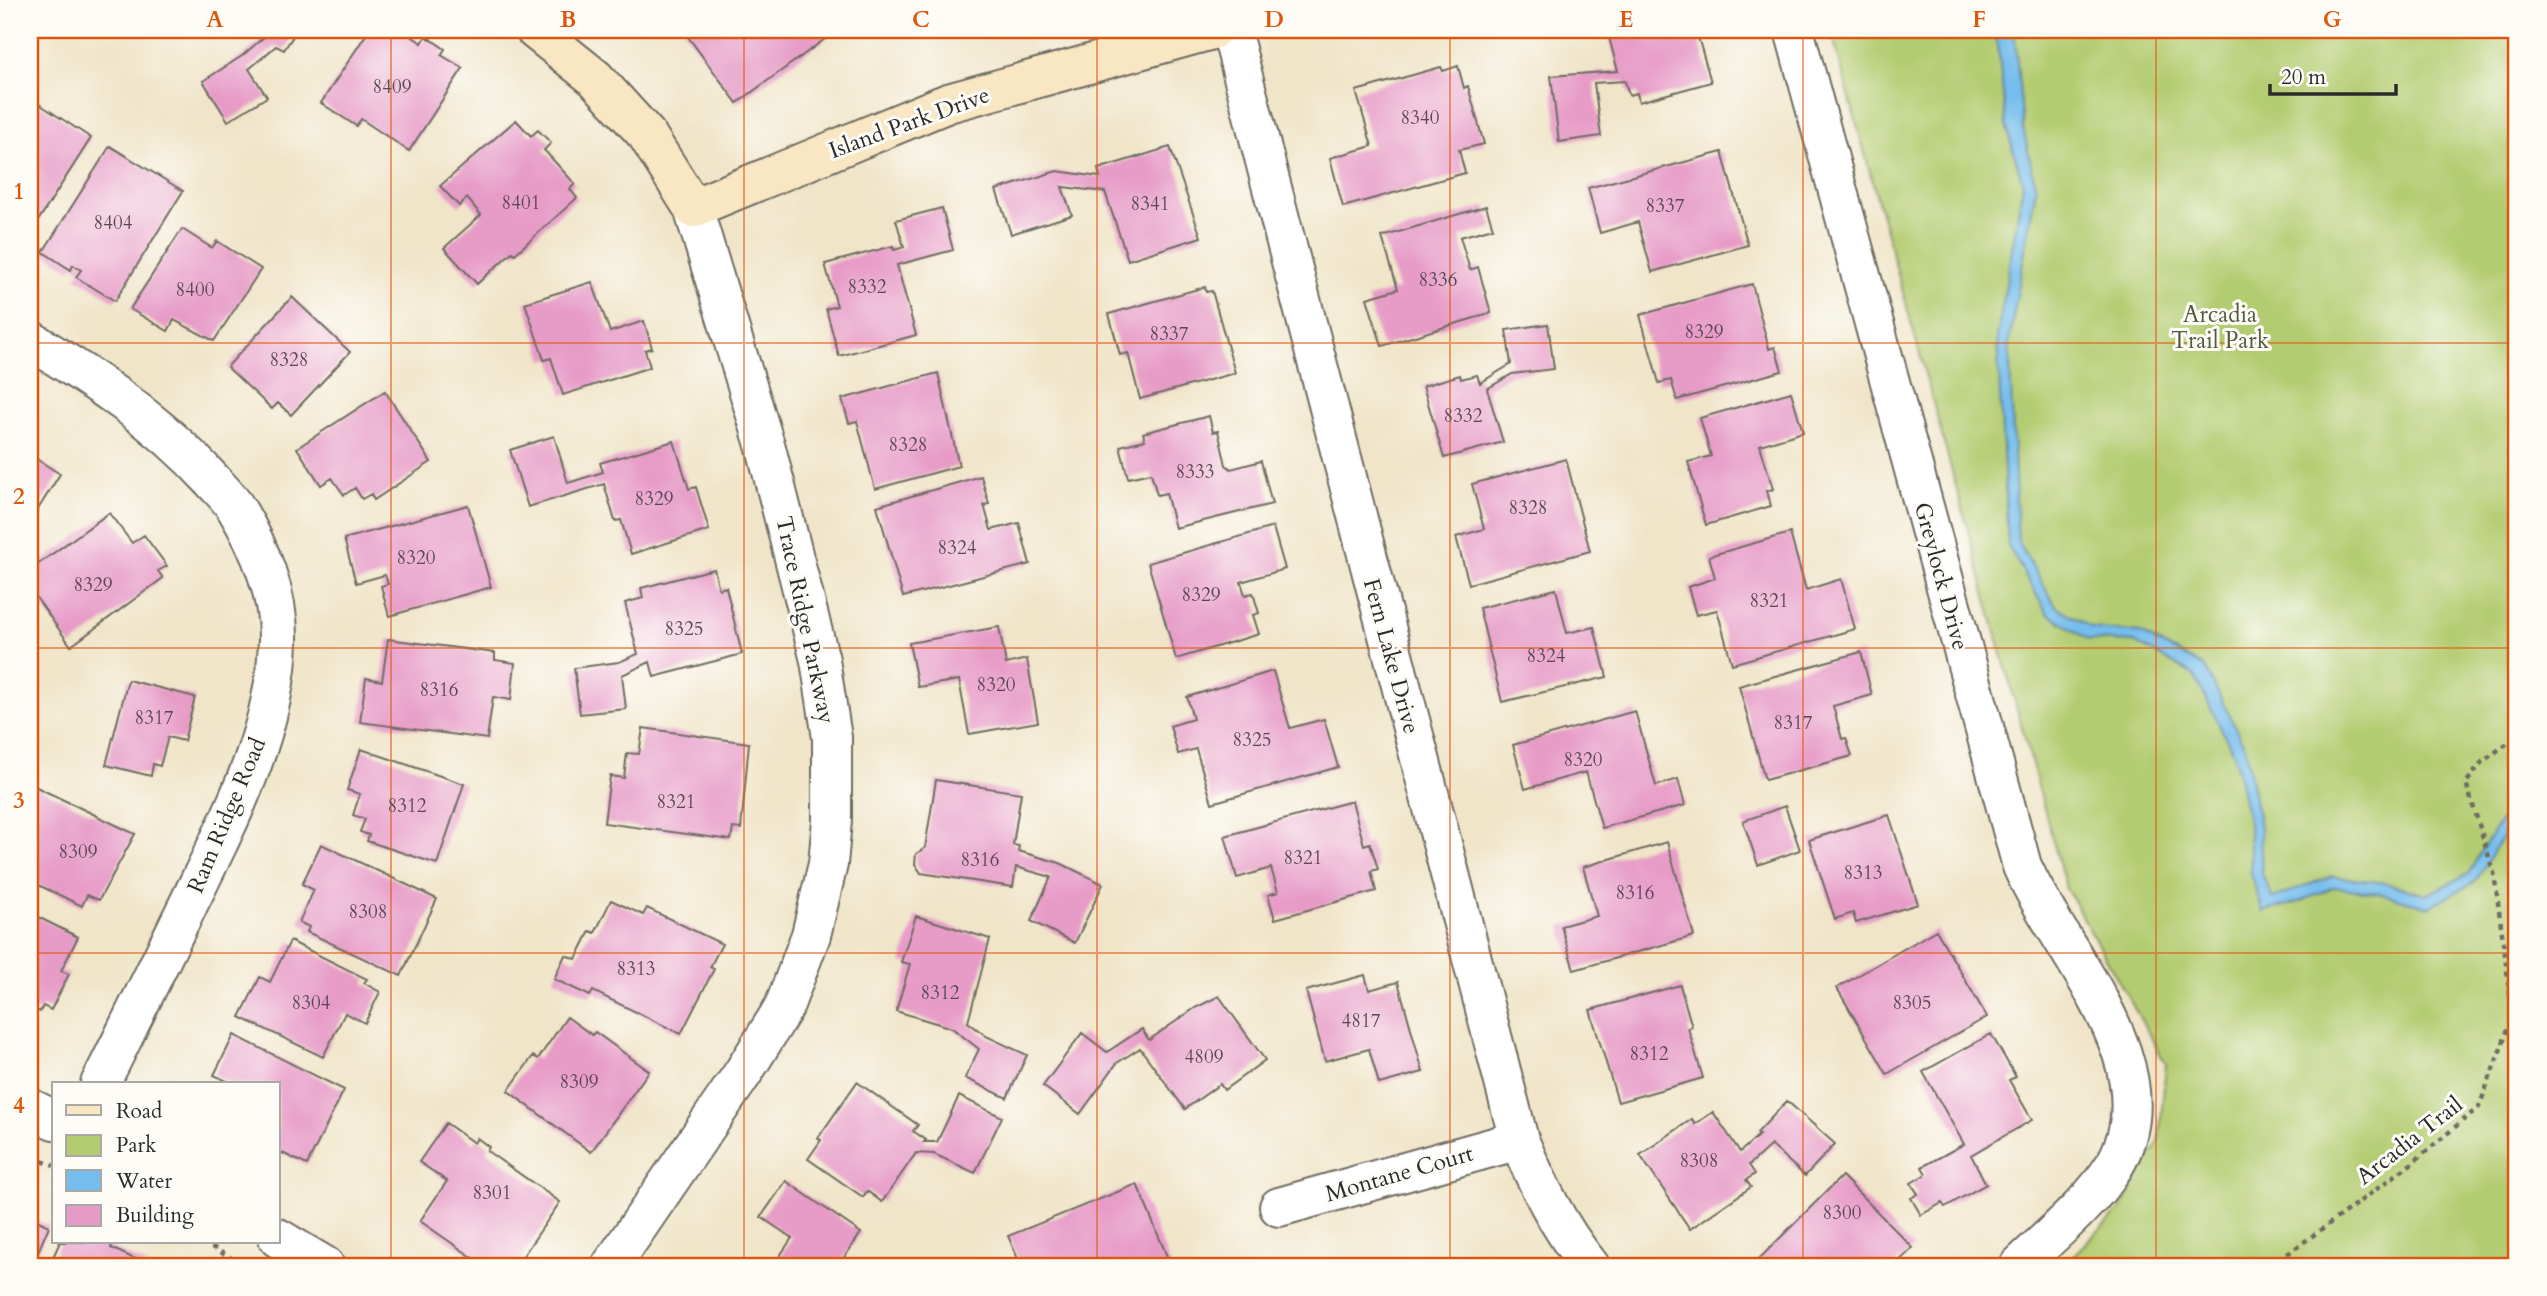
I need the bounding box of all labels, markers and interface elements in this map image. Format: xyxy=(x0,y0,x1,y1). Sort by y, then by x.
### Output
text: A xyxy=(206,4,224,35)
text: B xyxy=(560,4,576,35)
text: C xyxy=(912,4,930,35)
text: D xyxy=(1264,4,1284,35)
text: E xyxy=(1619,4,1633,35)
text: F xyxy=(1972,4,1986,35)
text: G xyxy=(2323,4,2342,35)
scale bar xyxy=(2270,52,2396,96)
text: 20 m xyxy=(2281,63,2326,92)
house number: 8409 xyxy=(373,74,412,100)
street label: Island Park Drive xyxy=(825,79,994,166)
house number: 8340 xyxy=(1401,105,1440,131)
text: 1 xyxy=(13,176,25,207)
house number: 8401 xyxy=(502,190,540,216)
house number: 8341 xyxy=(1131,191,1169,217)
house number: 8337 xyxy=(1646,193,1685,219)
house number: 8404 xyxy=(94,210,133,236)
house number: 8336 xyxy=(1419,267,1457,293)
house number: 8332 xyxy=(848,274,887,300)
house number: 8400 xyxy=(176,277,215,303)
park label: Arcadia Trail Park xyxy=(2171,299,2270,356)
house number: 8329 xyxy=(1685,319,1724,345)
house number: 8337 xyxy=(1150,321,1189,347)
house number: 8328 xyxy=(270,347,308,373)
house number: 8332 xyxy=(1444,403,1483,429)
house number: 8328 xyxy=(889,432,927,458)
house number: 8333 xyxy=(1176,459,1214,485)
text: 2 xyxy=(13,481,25,512)
house number: 8329 xyxy=(635,486,674,512)
house number: 8328 xyxy=(1509,495,1547,521)
street label: Greylock Drive xyxy=(1907,499,1976,654)
street label: Trace Ridge Parkway xyxy=(768,514,843,727)
house number: 8324 xyxy=(938,535,977,561)
house number: 8320 xyxy=(397,545,436,571)
house number: 8329 xyxy=(74,572,113,598)
street label: Fern Lake Drive xyxy=(1356,575,1427,737)
house number: 8329 xyxy=(1182,582,1221,608)
house number: 8321 xyxy=(1750,588,1788,614)
house number: 8325 xyxy=(665,616,703,642)
house number: 8324 xyxy=(1527,643,1566,669)
house number: 8320 xyxy=(977,672,1016,698)
house number: 8316 xyxy=(420,677,458,703)
house number: 8317 xyxy=(135,705,174,731)
house number: 8317 xyxy=(1774,710,1813,736)
house number: 8325 xyxy=(1233,727,1271,753)
street label: Ram Ridge Road xyxy=(180,732,273,898)
house number: 8320 xyxy=(1564,747,1603,773)
text: 3 xyxy=(13,785,25,816)
house number: 8321 xyxy=(657,789,695,815)
house number: 8312 xyxy=(388,793,427,819)
house number: 8309 xyxy=(59,839,98,865)
house number: 8321 xyxy=(1284,845,1322,871)
house number: 8316 xyxy=(961,847,999,873)
house number: 8313 xyxy=(1844,860,1882,886)
house number: 8316 xyxy=(1616,880,1654,906)
house number: 8308 xyxy=(349,899,387,925)
house number: 8313 xyxy=(617,956,655,982)
house number: 8312 xyxy=(921,980,960,1006)
house number: 8304 xyxy=(292,990,331,1016)
house number: 8305 xyxy=(1893,990,1931,1016)
house number: 4817 xyxy=(1342,1008,1381,1034)
house number: 8312 xyxy=(1630,1041,1669,1067)
house number: 4809 xyxy=(1185,1044,1224,1070)
house number: 8309 xyxy=(560,1069,599,1095)
legend xyxy=(52,1082,280,1244)
street label: Arcadia Trail xyxy=(2350,1089,2469,1192)
text: 4 xyxy=(13,1090,25,1121)
text: Road xyxy=(116,1097,162,1126)
text: Park xyxy=(116,1131,157,1160)
street label: Montane Court xyxy=(1322,1138,1477,1209)
house number: 8308 xyxy=(1680,1148,1718,1174)
text: Water xyxy=(115,1167,172,1196)
house number: 8301 xyxy=(473,1180,511,1206)
house number: 8300 xyxy=(1823,1200,1862,1226)
text: Building xyxy=(116,1201,194,1230)

